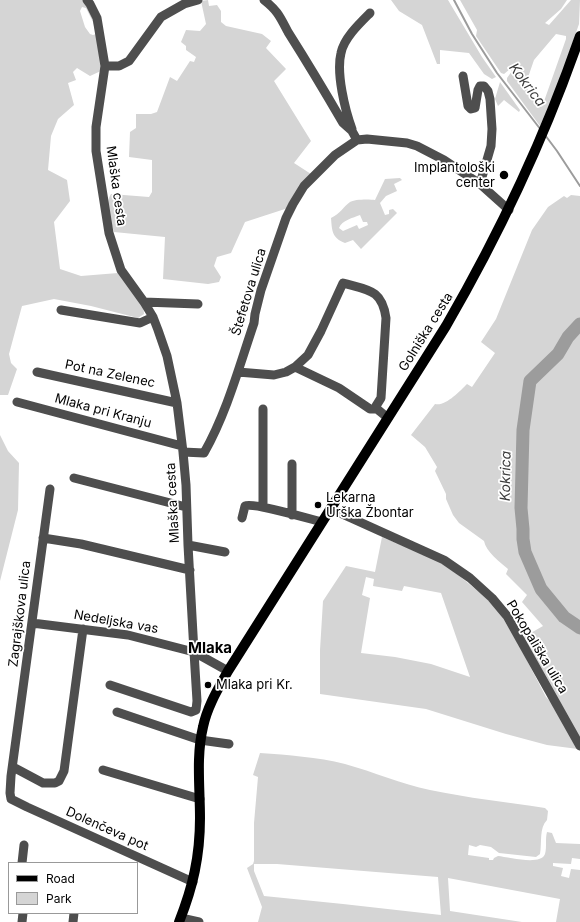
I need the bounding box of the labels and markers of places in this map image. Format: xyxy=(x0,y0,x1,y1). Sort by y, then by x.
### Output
place label: Implantološki center xyxy=(414,160,495,191)
marker: Implantološki center xyxy=(498,169,510,181)
place label: Lekarna Urška Žbontar xyxy=(326,490,414,521)
marker: Lekarna Urška Žbontar xyxy=(313,500,323,510)
place label: Mlaka pri Kr. xyxy=(216,677,293,693)
marker: Mlaka pri Kr. xyxy=(203,680,213,690)

